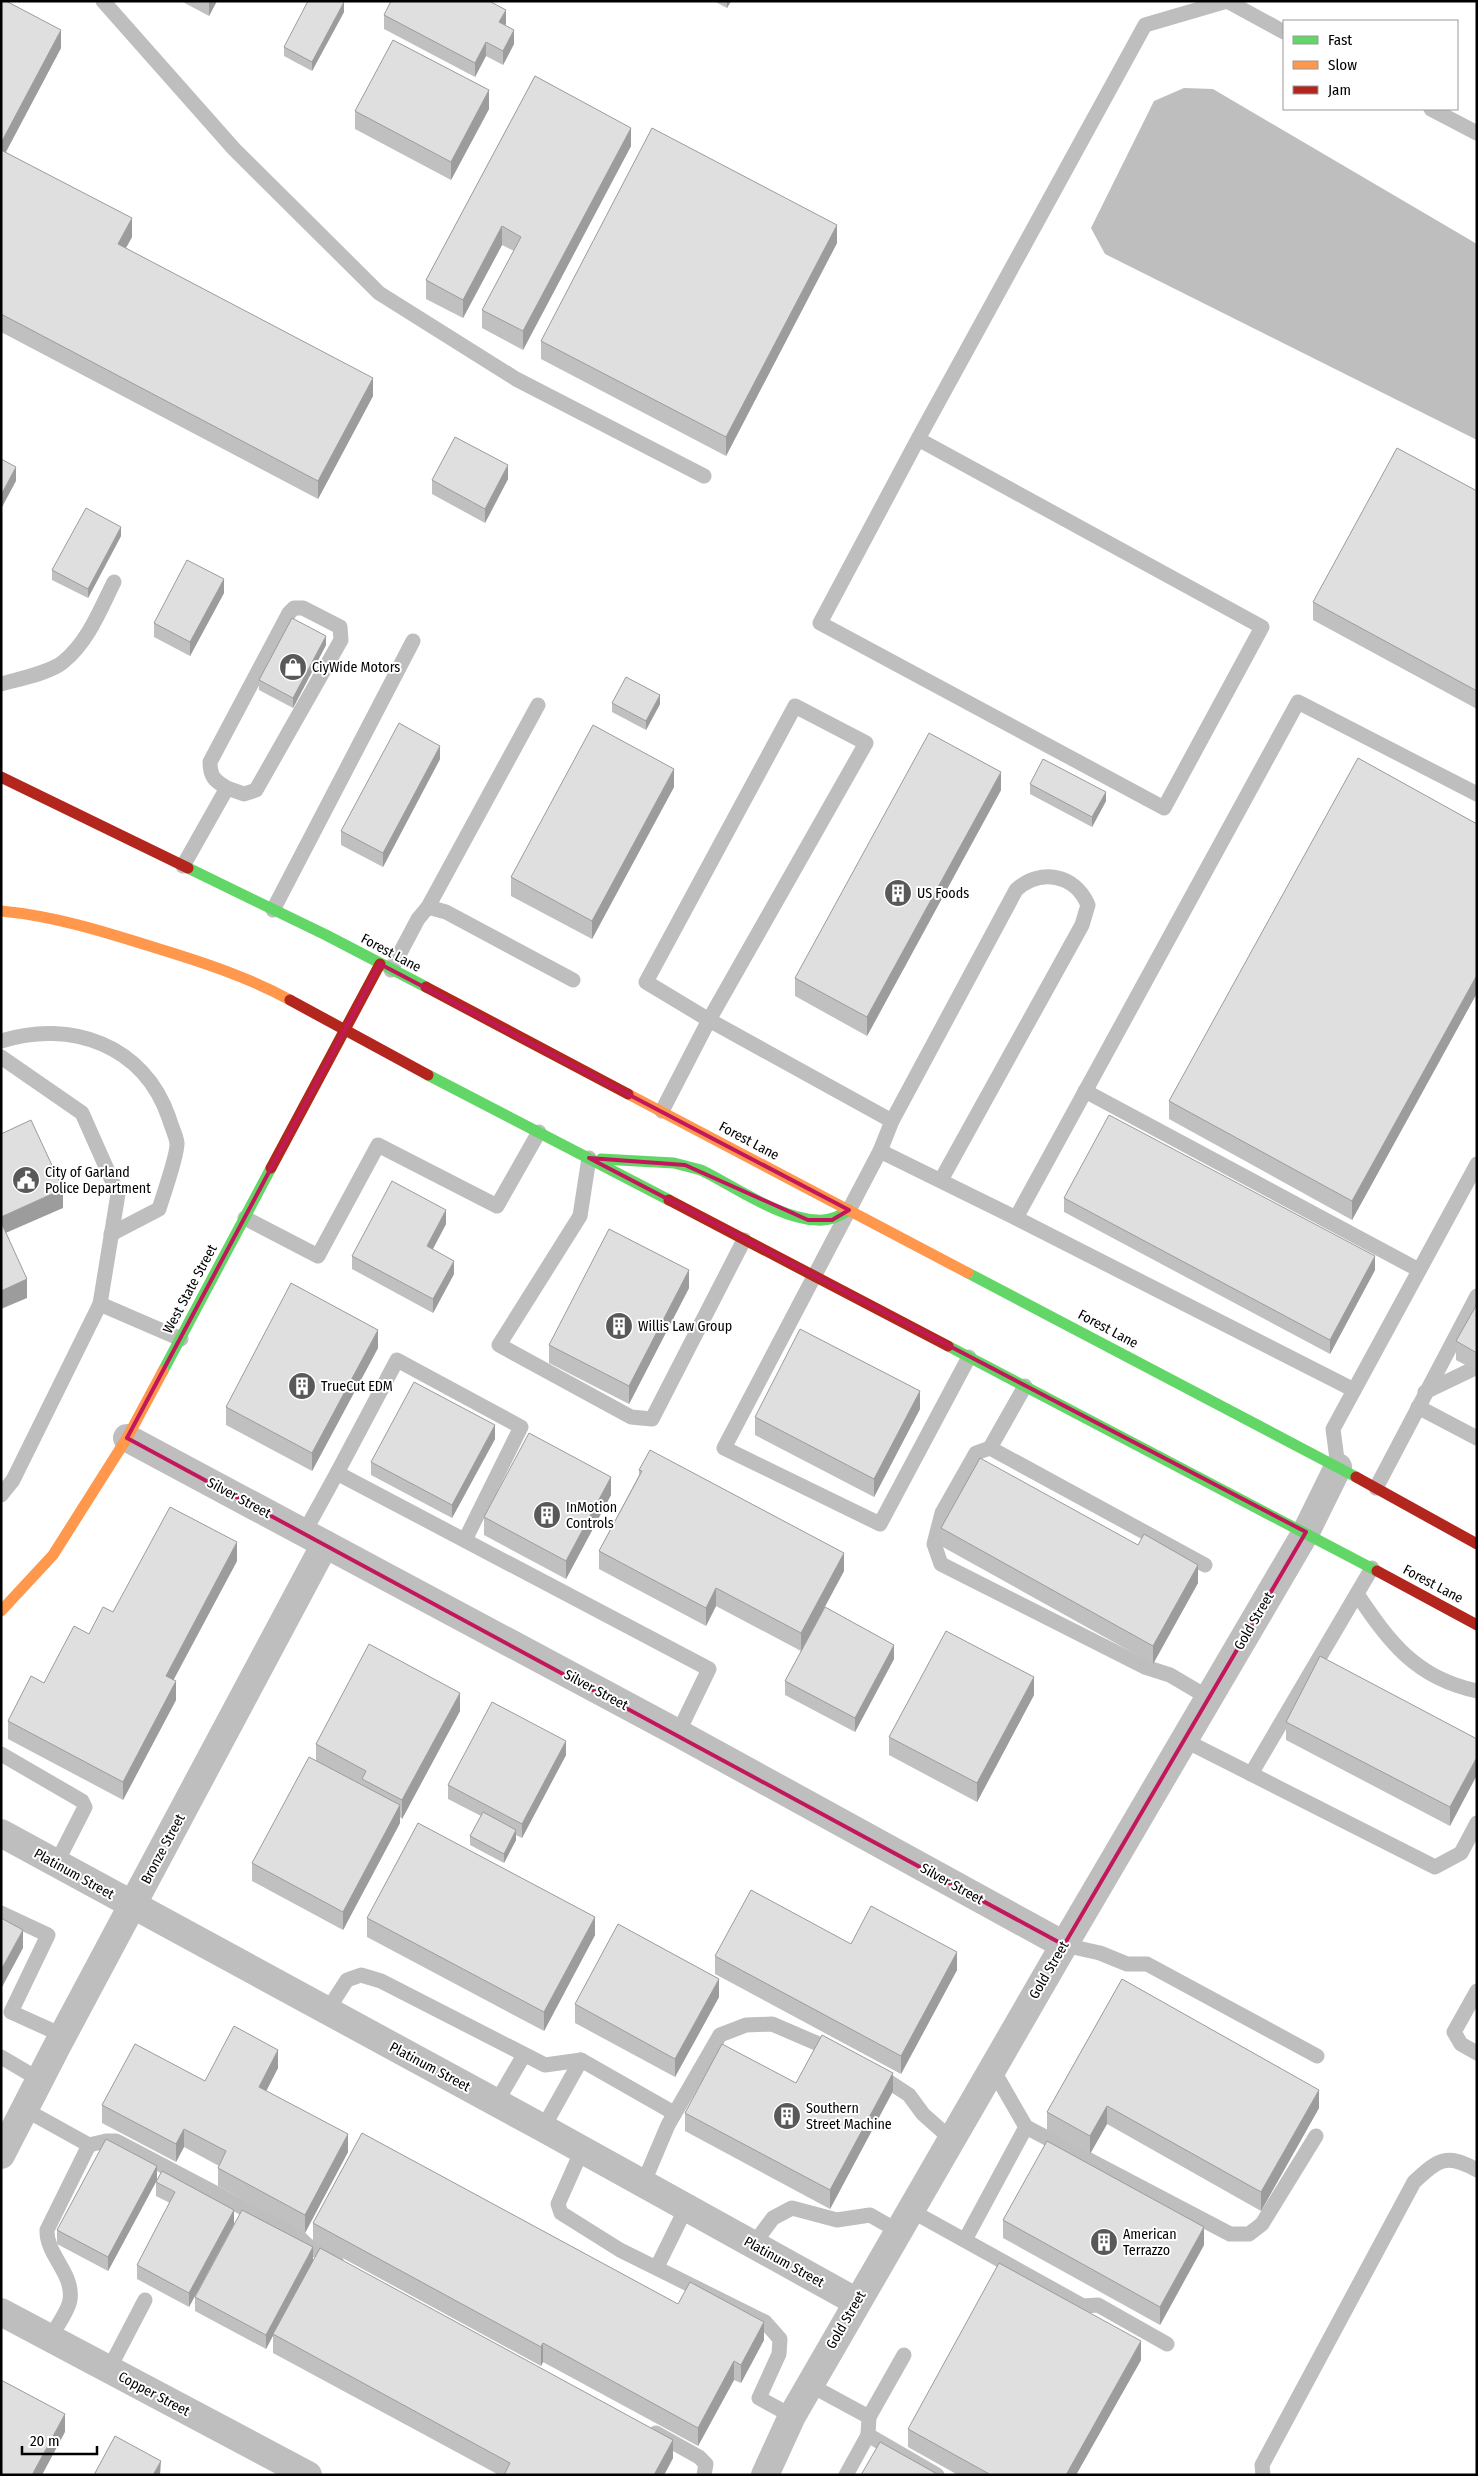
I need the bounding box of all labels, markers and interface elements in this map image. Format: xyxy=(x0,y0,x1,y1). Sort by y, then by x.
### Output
legend xyxy=(1283,20,1458,110)
text: Fast xyxy=(1328,31,1352,49)
text: Slow xyxy=(1328,56,1357,74)
text: Jam xyxy=(1328,81,1351,99)
shop icon: CiyWide Motors xyxy=(278,652,308,682)
place label: CiyWide Motors xyxy=(312,659,400,676)
building icon: US Foods xyxy=(883,878,913,908)
place label: US Foods xyxy=(917,885,969,902)
street label: Forest Lane xyxy=(358,930,424,976)
street label: Forest Lane xyxy=(716,1118,782,1164)
place label: City of Garland Police Department xyxy=(45,1164,151,1197)
public building icon: City of Garland Police Department xyxy=(11,1165,41,1195)
street label: West State Street xyxy=(159,1241,221,1336)
street label: Forest Lane xyxy=(1075,1306,1141,1352)
building icon: Willis Law Group xyxy=(604,1311,634,1341)
place label: Willis Law Group xyxy=(638,1318,732,1335)
building icon: TrueCut EDM xyxy=(287,1371,317,1401)
place label: TrueCut EDM xyxy=(321,1378,393,1395)
street label: Silver Street xyxy=(204,1474,274,1522)
place label: InMotion Controls xyxy=(566,1499,617,1532)
building icon: InMotion Controls xyxy=(532,1500,562,1530)
street label: Forest Lane xyxy=(1400,1561,1466,1607)
street label: Gold Street xyxy=(1231,1589,1278,1653)
street label: Silver Street xyxy=(561,1666,631,1714)
street label: Bronze Street xyxy=(137,1811,189,1887)
street label: Platinum Street xyxy=(31,1845,117,1903)
street label: Silver Street xyxy=(917,1860,987,1909)
street label: Gold Street xyxy=(1026,1938,1073,2002)
street label: Platinum Street xyxy=(387,2039,474,2096)
place label: Southern Street Machine xyxy=(806,2100,892,2133)
building icon: Southern Street Machine xyxy=(772,2101,802,2131)
place label: American Terrazzo xyxy=(1123,2226,1177,2259)
building icon: American Terrazzo xyxy=(1089,2227,1119,2257)
street label: Platinum Street xyxy=(741,2233,827,2291)
street label: Gold Street xyxy=(823,2288,870,2352)
street label: Copper Street xyxy=(115,2368,193,2420)
scale bar xyxy=(22,2424,98,2456)
text: 20 m xyxy=(30,2432,60,2450)

